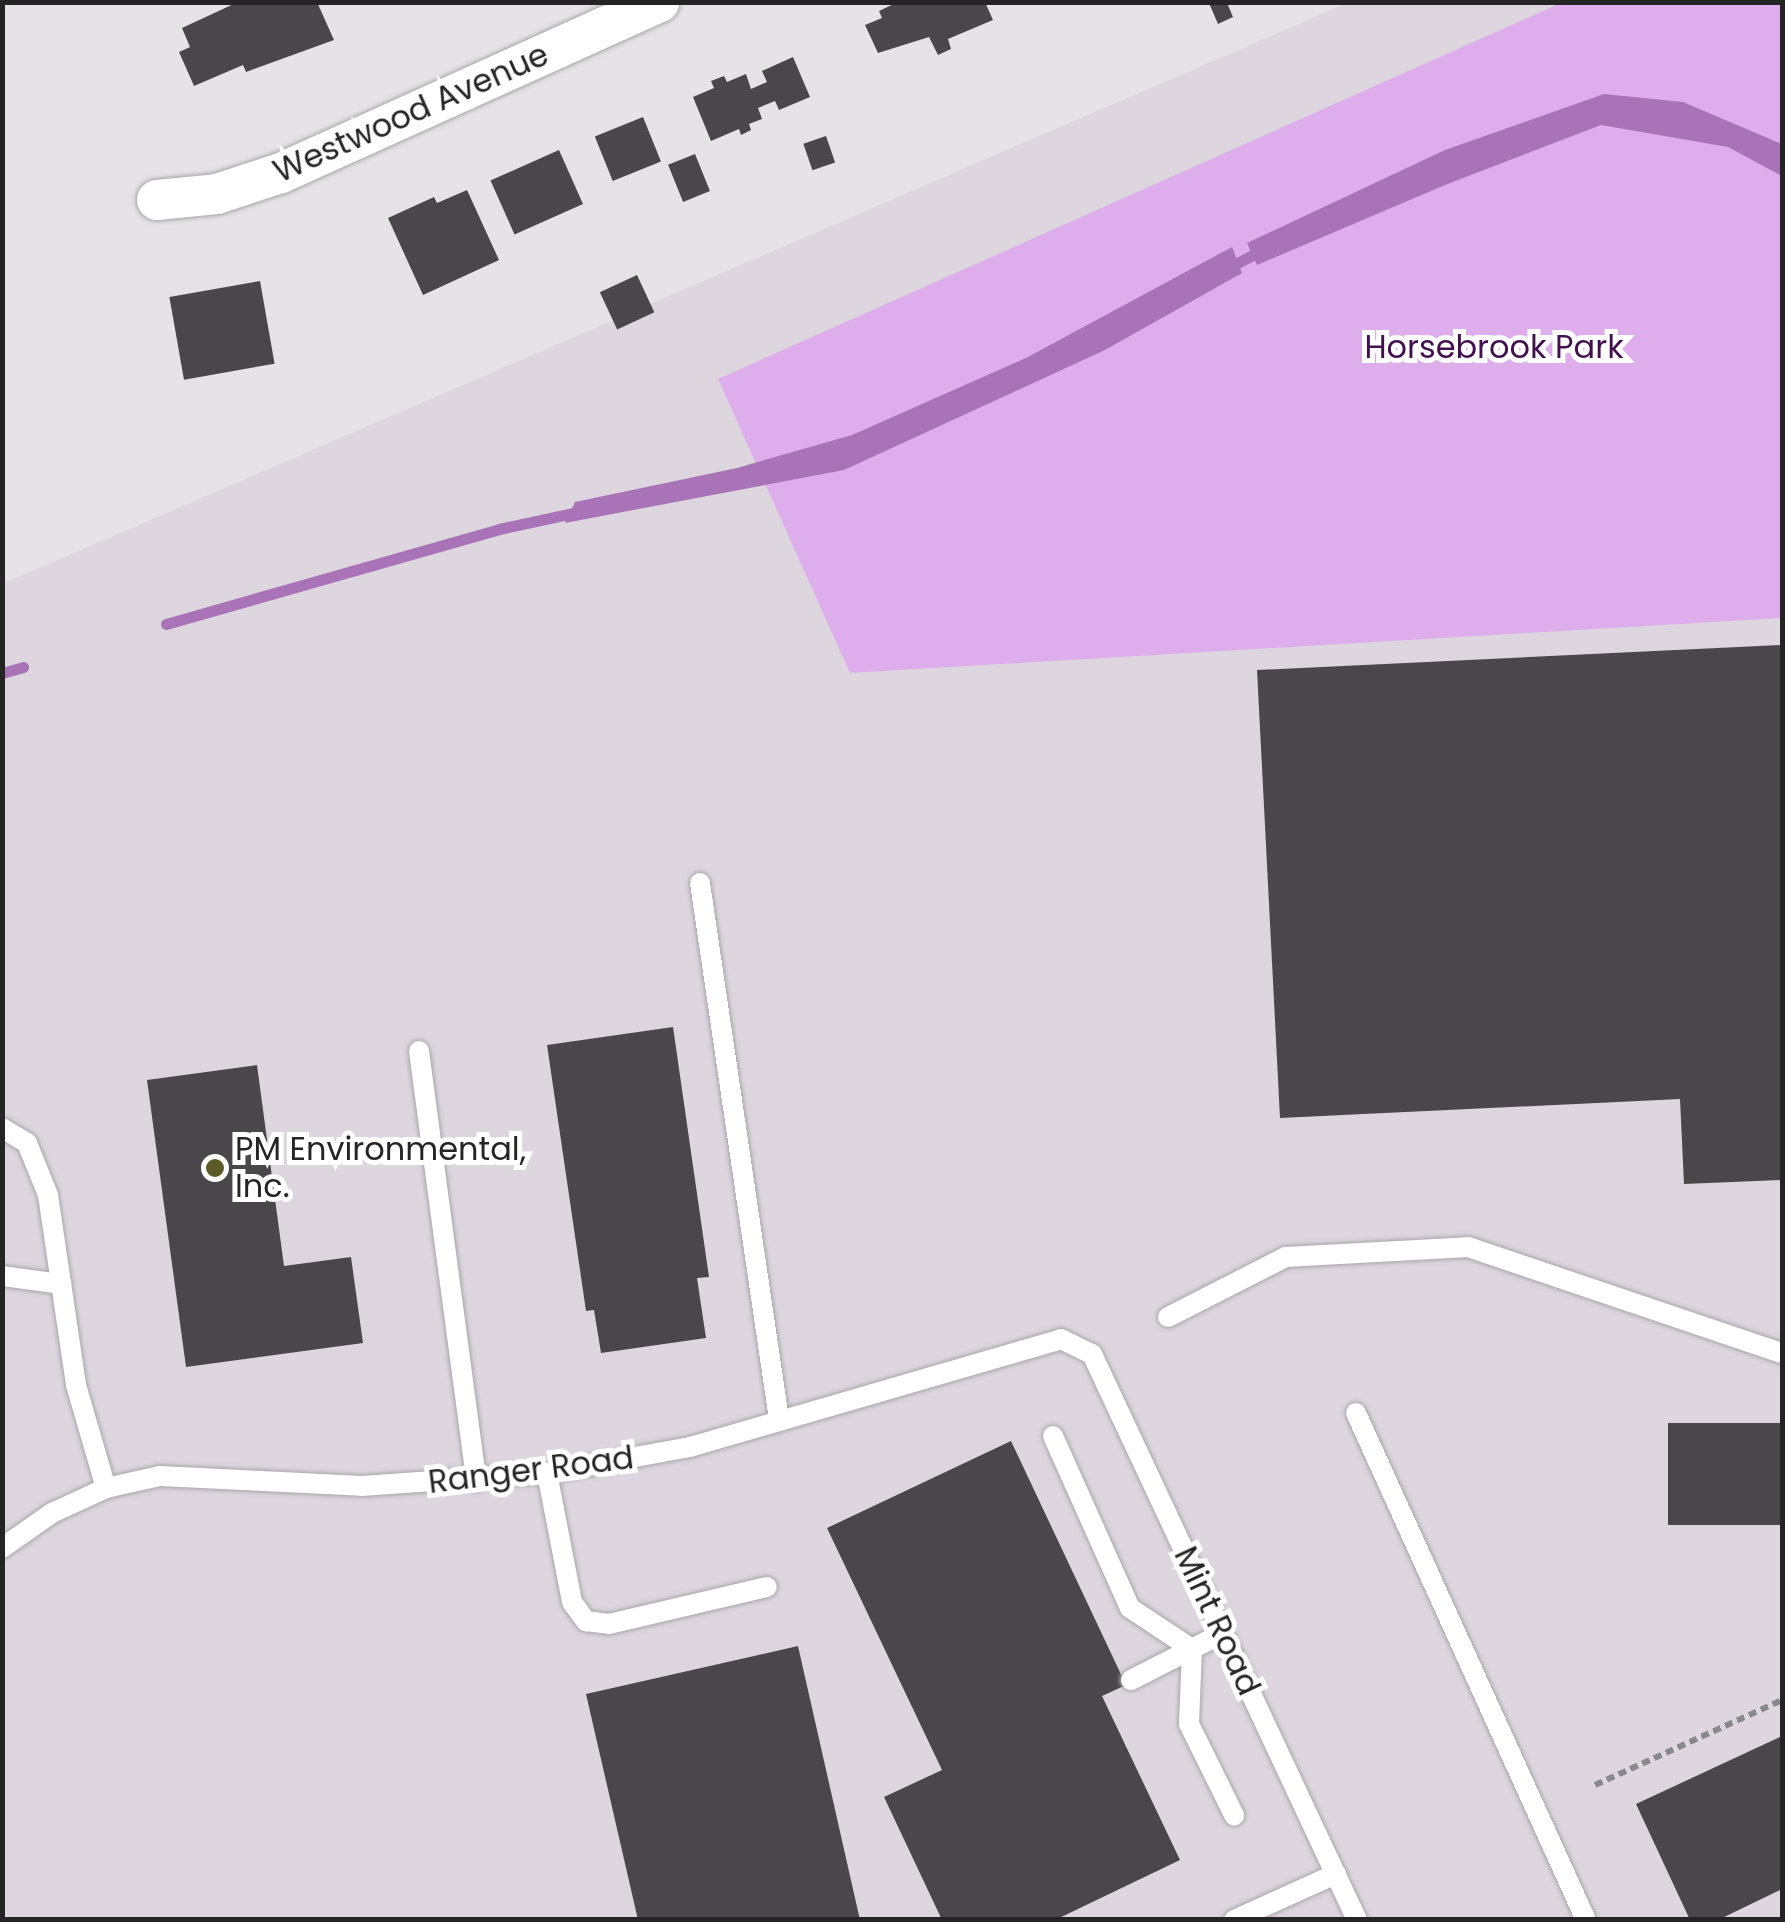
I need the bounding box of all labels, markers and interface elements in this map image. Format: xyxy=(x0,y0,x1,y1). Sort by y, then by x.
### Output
street label: Westwood Avenue xyxy=(268,35,554,191)
park label: Horsebrook Park xyxy=(1364,328,1624,366)
place label: PM Environmental, Inc. xyxy=(235,1131,526,1206)
marker: PM Environmental, Inc. xyxy=(204,1157,226,1179)
street label: Ranger Road xyxy=(426,1438,636,1502)
street label: Mint Road xyxy=(1166,1541,1268,1701)

